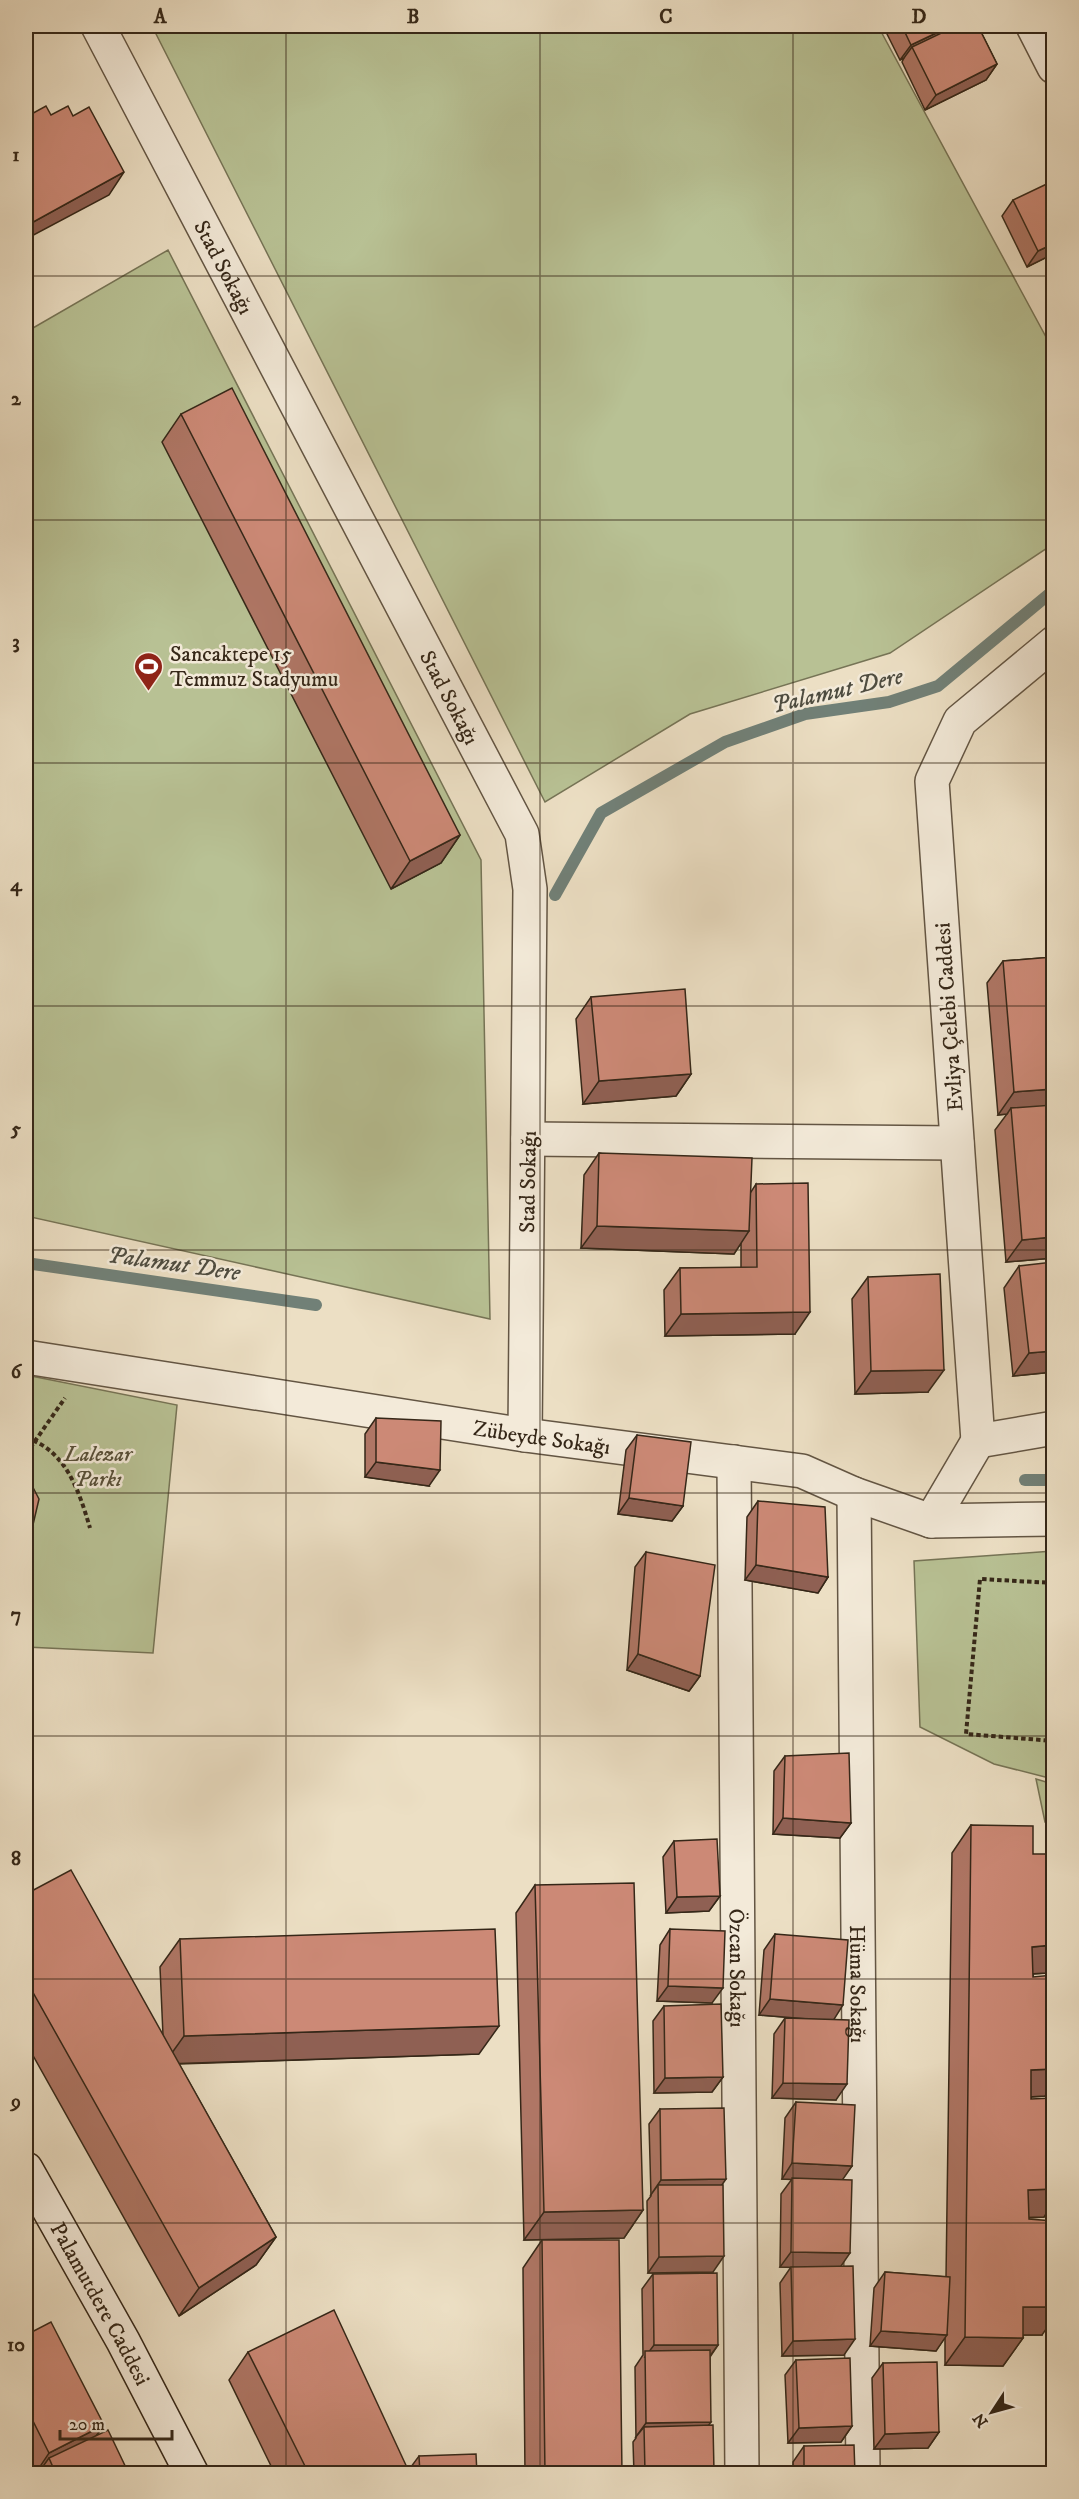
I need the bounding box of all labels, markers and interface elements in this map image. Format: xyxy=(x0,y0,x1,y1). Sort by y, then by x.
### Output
text: A xyxy=(153,5,168,30)
text: B xyxy=(407,5,419,30)
text: C xyxy=(659,5,673,30)
text: D xyxy=(912,5,927,30)
text: 1 xyxy=(12,143,20,168)
street label: Stad Sokağı xyxy=(187,216,259,319)
text: 2 xyxy=(11,387,22,412)
text: 3 xyxy=(12,630,20,655)
place label: Sancaktepe 15 Temmuz Stadyumu xyxy=(170,641,338,693)
street label: Stad Sokağı xyxy=(413,646,485,750)
sports icon: Sancaktepe 15 Temmuz Stadyumu xyxy=(133,650,165,692)
water label: Palamut Dere xyxy=(769,661,906,721)
text: 4 xyxy=(10,873,23,898)
street label: Evliya Çelebi Caddesi xyxy=(929,922,970,1112)
text: 5 xyxy=(10,1117,21,1142)
street label: Stad Sokağı xyxy=(514,1131,543,1233)
water label: Palamut Dere xyxy=(106,1240,243,1288)
text: 6 xyxy=(11,1360,23,1385)
street label: Zübeyde Sokağı xyxy=(471,1415,612,1461)
park label: Lalezar Parkı xyxy=(62,1441,134,1493)
text: 7 xyxy=(11,1603,21,1628)
text: 8 xyxy=(11,1847,21,1872)
street label: Özcan Sokağı xyxy=(723,1908,750,2028)
street label: Hüma Sokağı xyxy=(843,1925,871,2043)
text: 9 xyxy=(9,2090,21,2115)
street label: Palamutdere Caddesi xyxy=(44,2218,156,2390)
text: 10 xyxy=(7,2333,25,2358)
north arrow xyxy=(962,2382,1022,2442)
scale bar xyxy=(60,2403,172,2441)
text: N xyxy=(969,2409,993,2431)
text: 20 m xyxy=(69,2414,105,2436)

